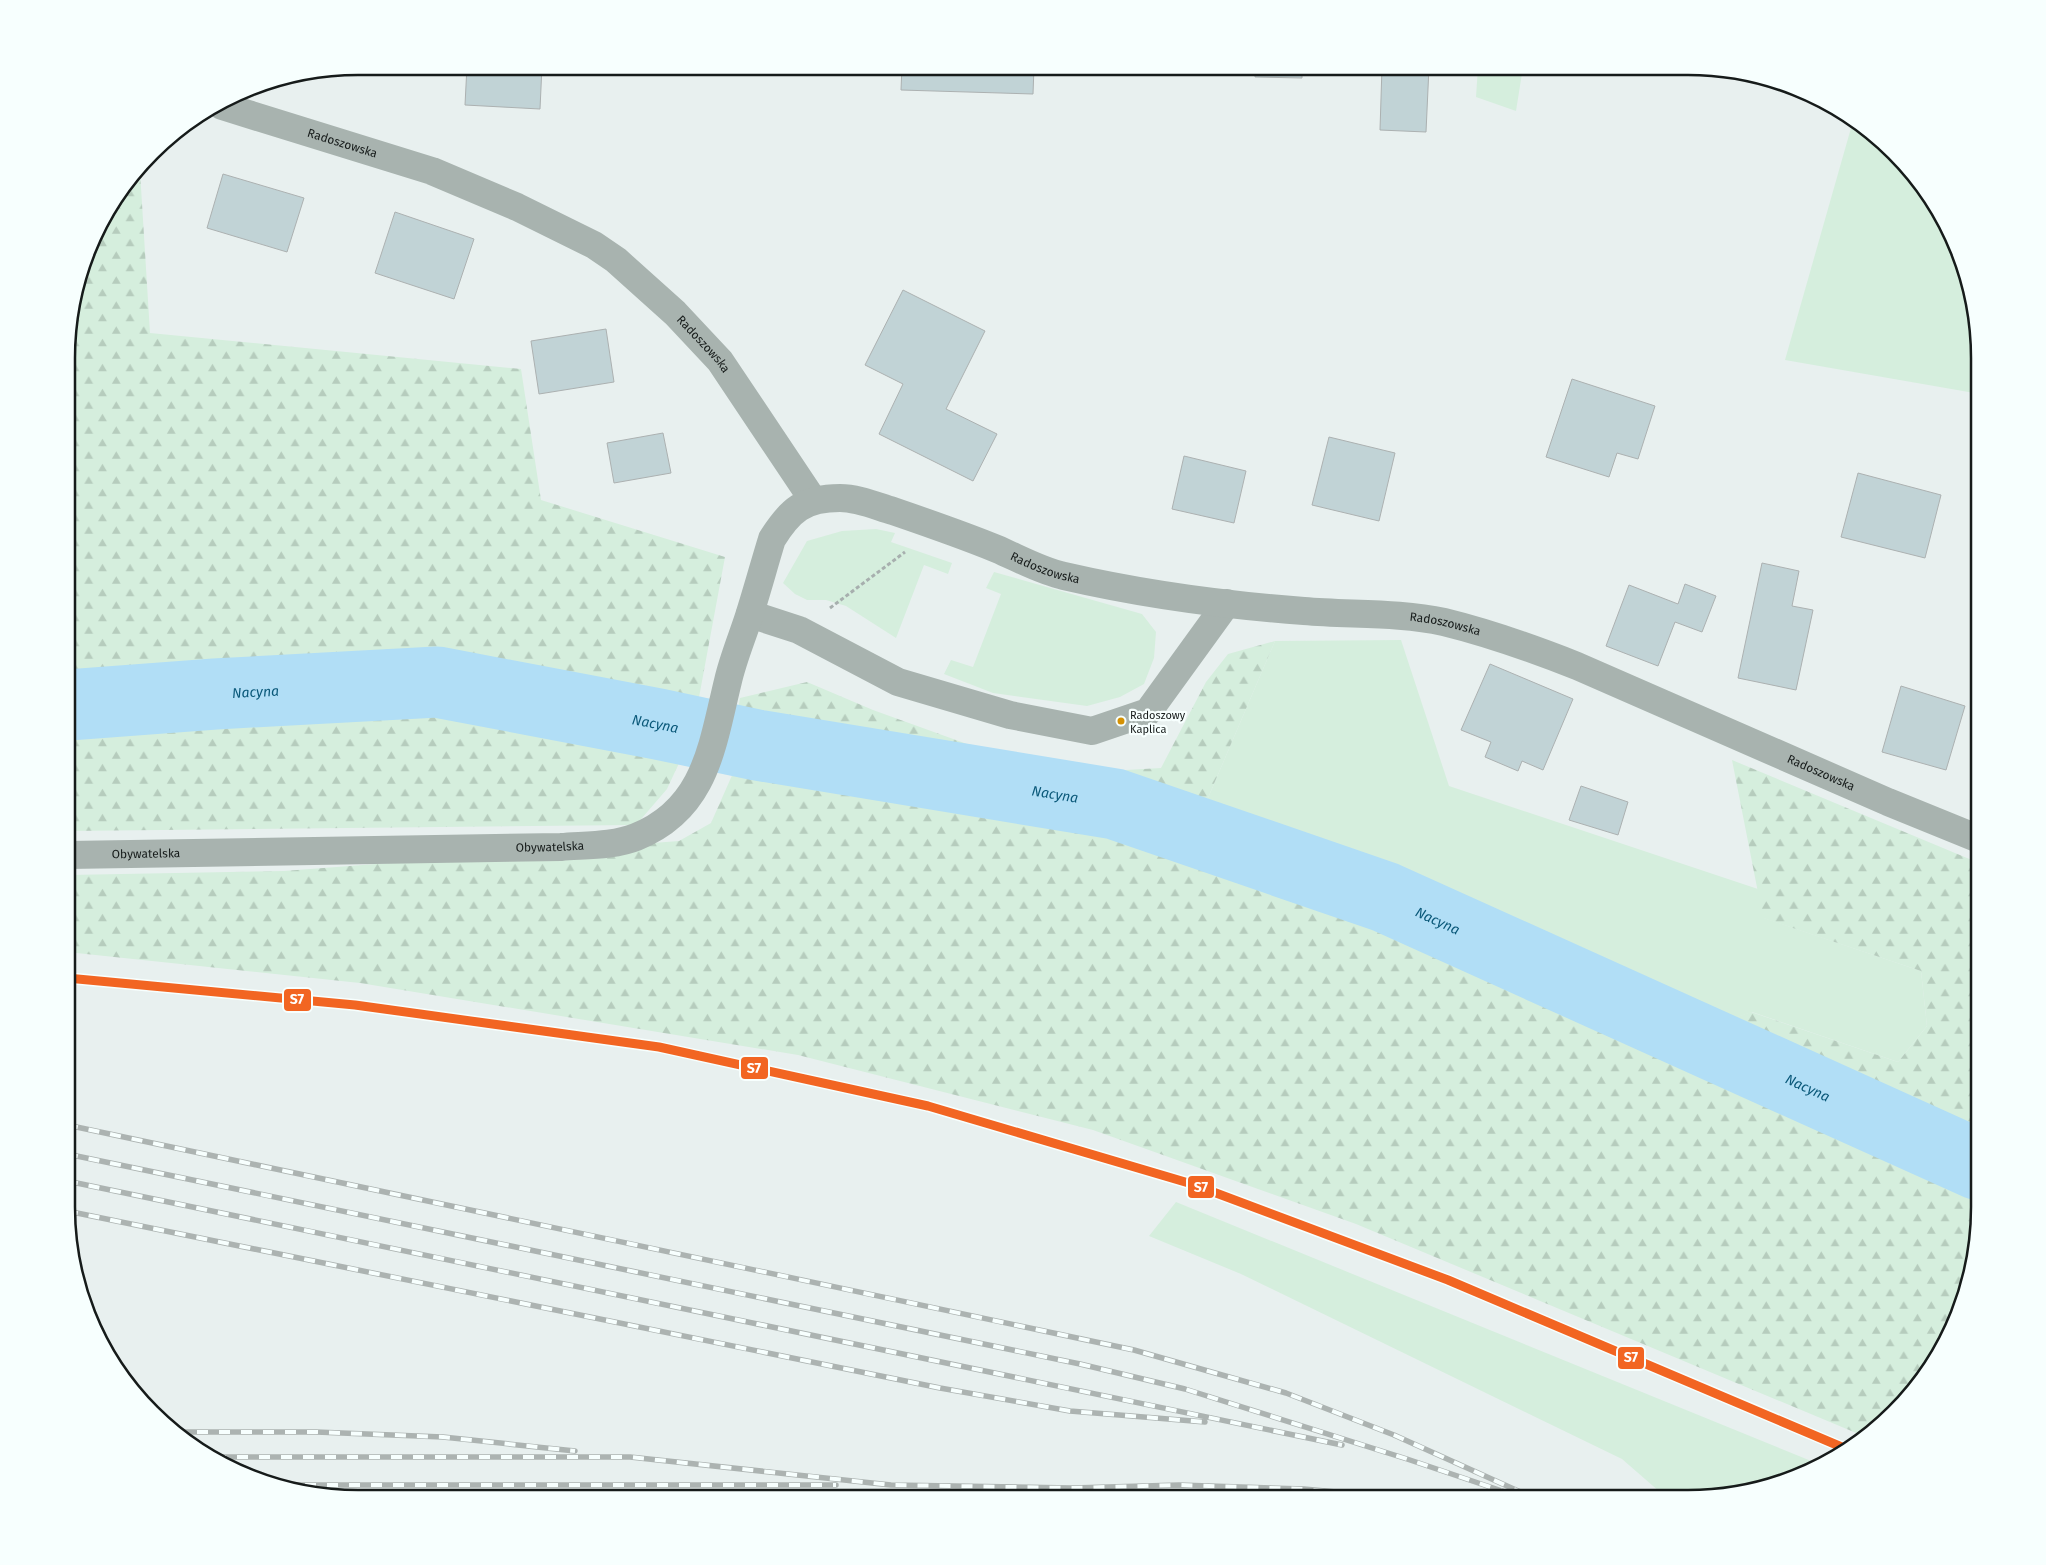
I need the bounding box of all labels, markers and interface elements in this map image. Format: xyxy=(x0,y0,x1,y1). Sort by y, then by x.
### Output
street label: Radoszowska xyxy=(306,126,379,161)
street label: Radoszowska xyxy=(674,312,733,375)
street label: Radoszowska xyxy=(1008,549,1081,586)
street label: Radoszowska xyxy=(1409,610,1482,639)
water label: Nacyna xyxy=(232,682,279,702)
place label: Radoszowy Kaplica xyxy=(1130,709,1186,736)
water label: Nacyna xyxy=(631,711,680,737)
marker: Radoszowy Kaplica xyxy=(1116,716,1126,726)
street label: Radoszowska xyxy=(1785,752,1857,794)
water label: Nacyna xyxy=(1031,782,1080,806)
street label: Obywatelska xyxy=(515,839,585,855)
street label: Obywatelska xyxy=(112,846,180,861)
water label: Nacyna xyxy=(1413,903,1463,938)
line badge: S7 xyxy=(283,988,312,1012)
text: S7 xyxy=(290,991,305,1008)
line badge: S7 xyxy=(740,1056,769,1080)
text: S7 xyxy=(747,1060,762,1077)
water label: Nacyna xyxy=(1783,1070,1833,1105)
line badge: S7 xyxy=(1187,1175,1215,1199)
text: S7 xyxy=(1194,1179,1209,1196)
line badge: S7 xyxy=(1617,1346,1645,1370)
text: S7 xyxy=(1624,1349,1639,1366)

